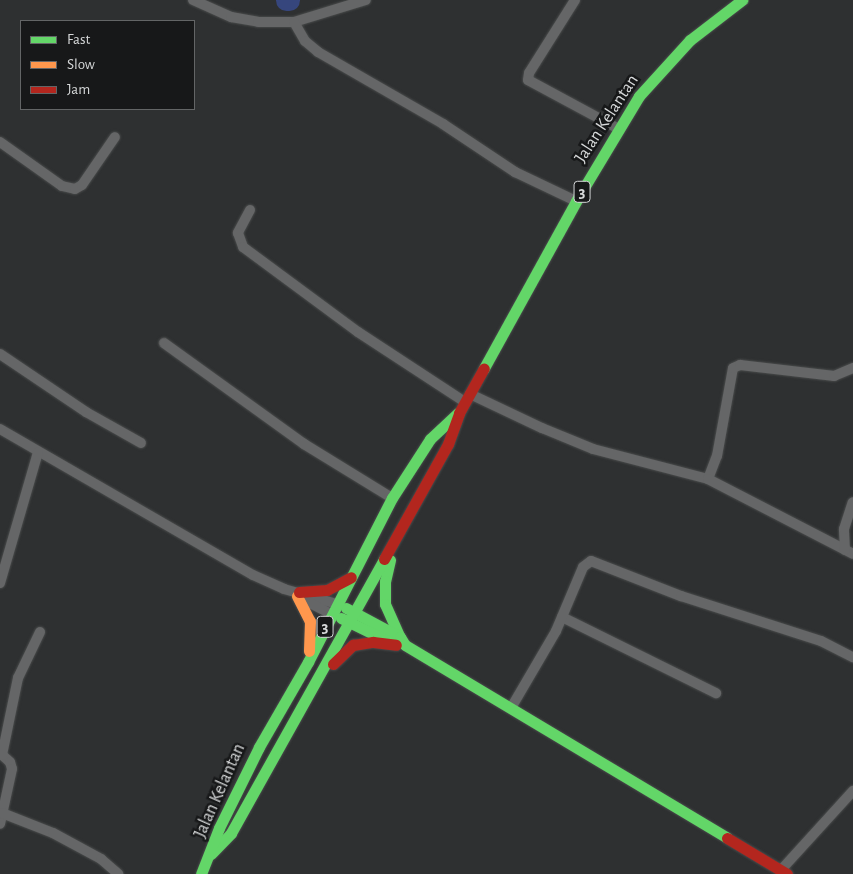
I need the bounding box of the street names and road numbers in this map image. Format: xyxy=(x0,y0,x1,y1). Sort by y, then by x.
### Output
street label: Jalan Kelantan xyxy=(570,71,644,167)
road number: 3 xyxy=(573,178,591,206)
road number: 3 xyxy=(316,614,334,640)
street label: Jalan Kelantan xyxy=(190,740,250,842)

